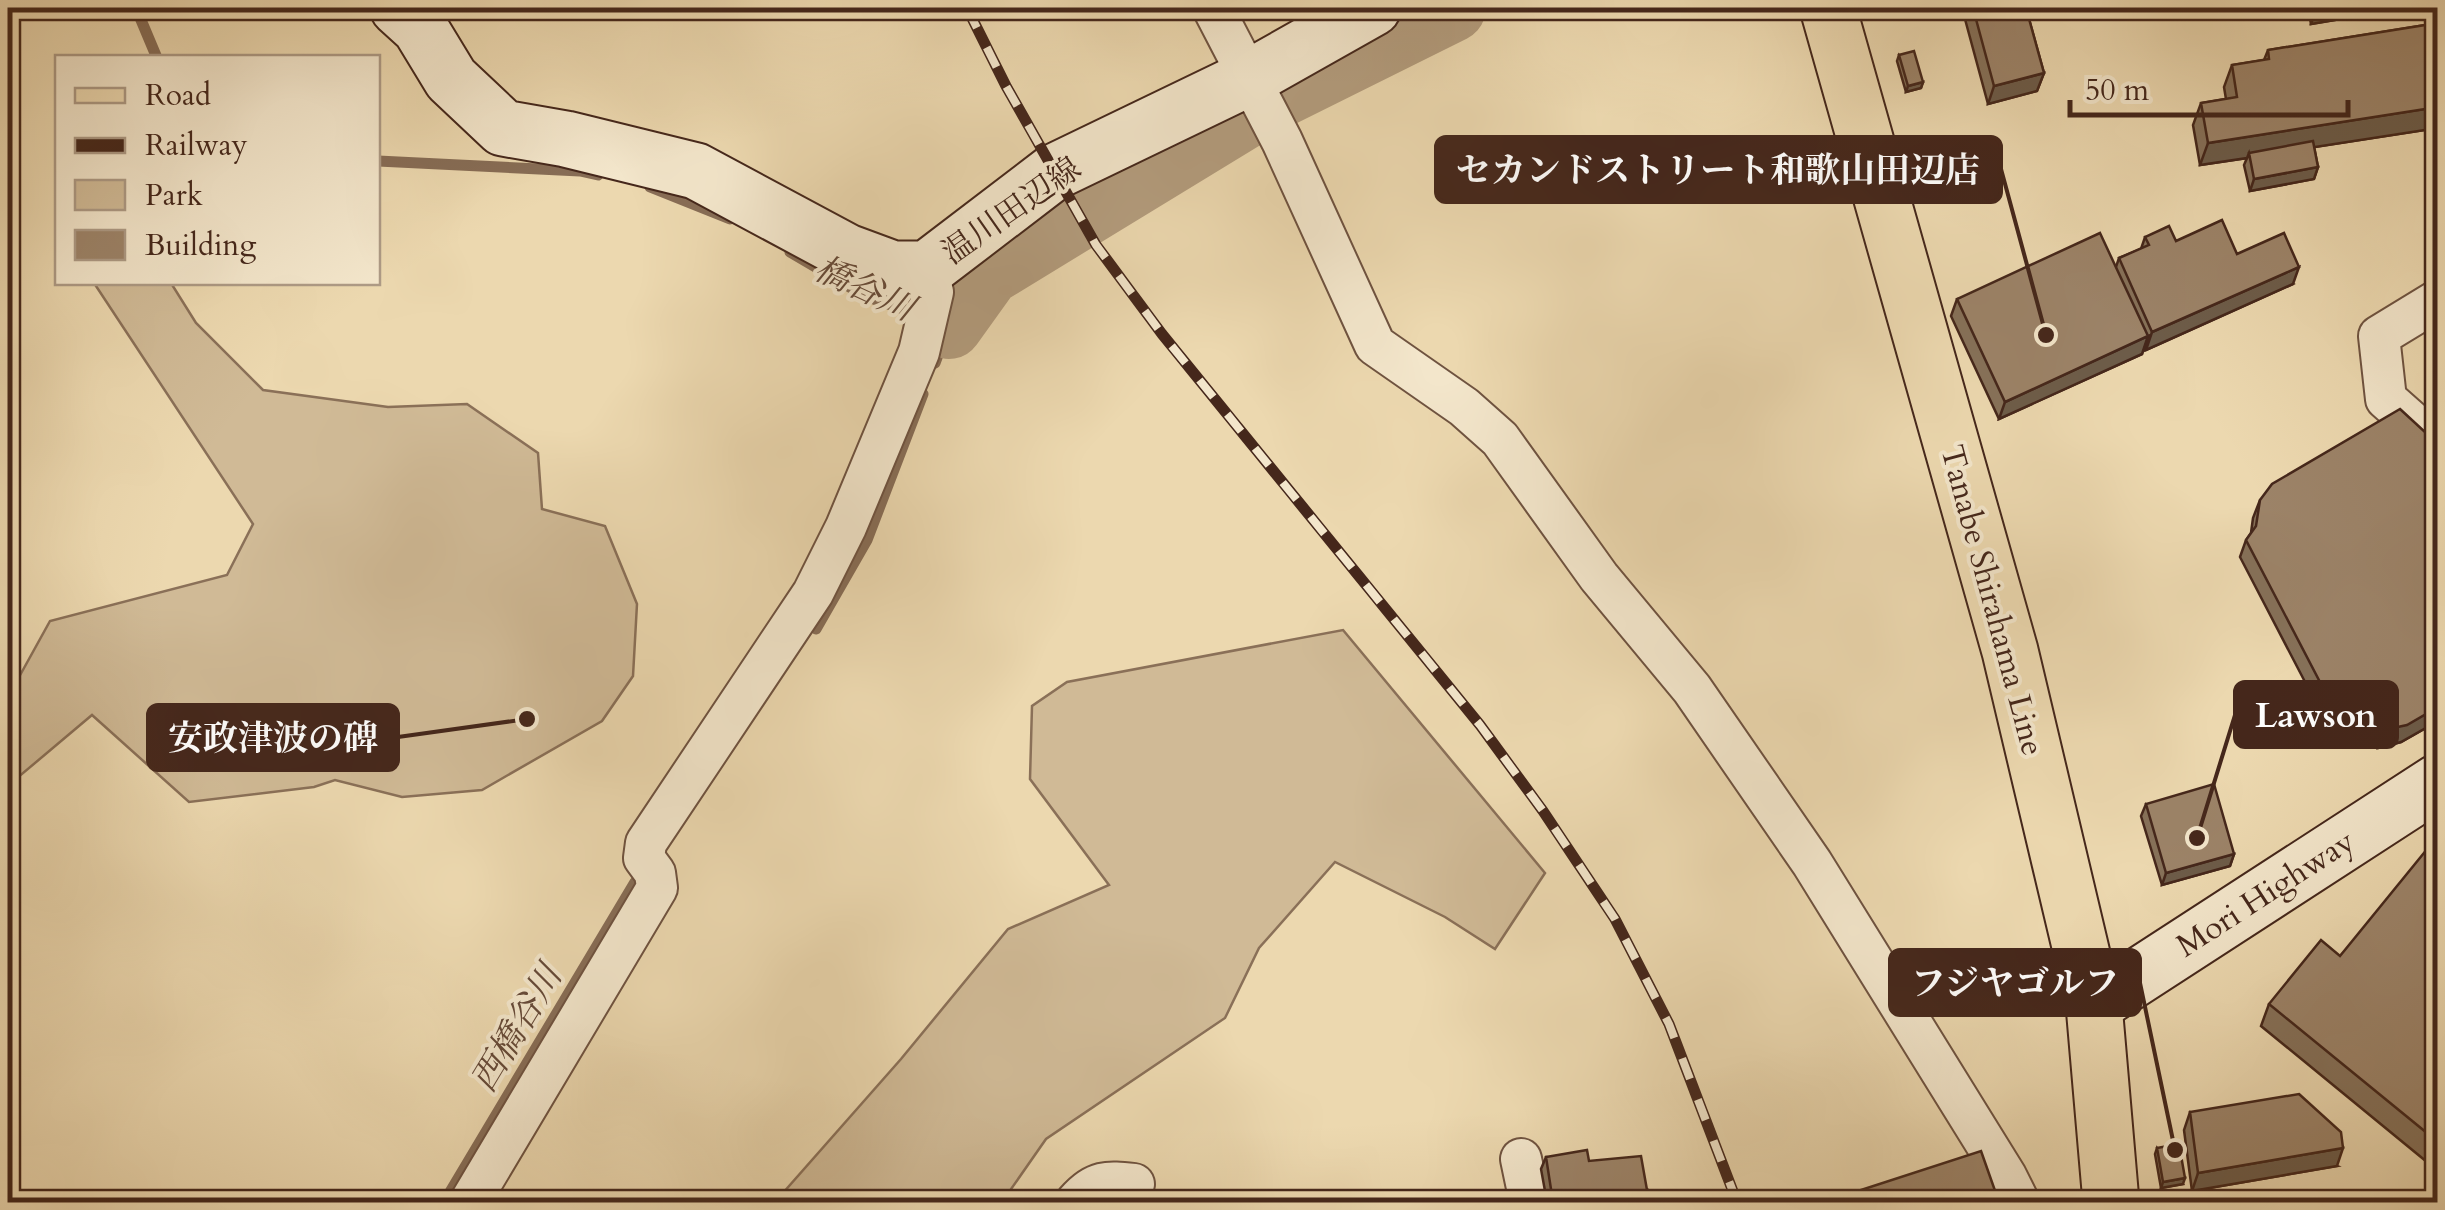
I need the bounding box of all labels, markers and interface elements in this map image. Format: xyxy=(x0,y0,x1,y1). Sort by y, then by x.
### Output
legend xyxy=(55,55,380,285)
scale bar xyxy=(2070,55,2348,117)
text: 50 m xyxy=(2085,70,2150,111)
text: Road xyxy=(145,75,211,116)
text: Railway xyxy=(145,125,248,166)
callout: セカンドストリート和歌山田辺店 xyxy=(1436,137,2001,202)
street label: 温川田辺線 xyxy=(933,147,1090,275)
text: セカンドストリート和歌山田辺店 xyxy=(1456,147,1980,195)
text: Park xyxy=(145,175,203,216)
text: Building xyxy=(145,225,256,266)
water label: 橋谷川 xyxy=(807,245,926,335)
street label: Tanabe Shirahama Line xyxy=(1929,440,2055,760)
callout: Lawson xyxy=(2235,682,2397,747)
text: Lawson xyxy=(2255,692,2378,740)
callout: 安政津波の碑 xyxy=(148,705,398,770)
text: 安政津波の碑 xyxy=(168,715,378,763)
street label: Mori Highway xyxy=(2168,820,2363,968)
callout: フジヤゴルフ xyxy=(1890,950,2140,1015)
water label: 西橋谷川 xyxy=(460,953,576,1101)
text: フジヤゴルフ xyxy=(1911,960,2119,1008)

